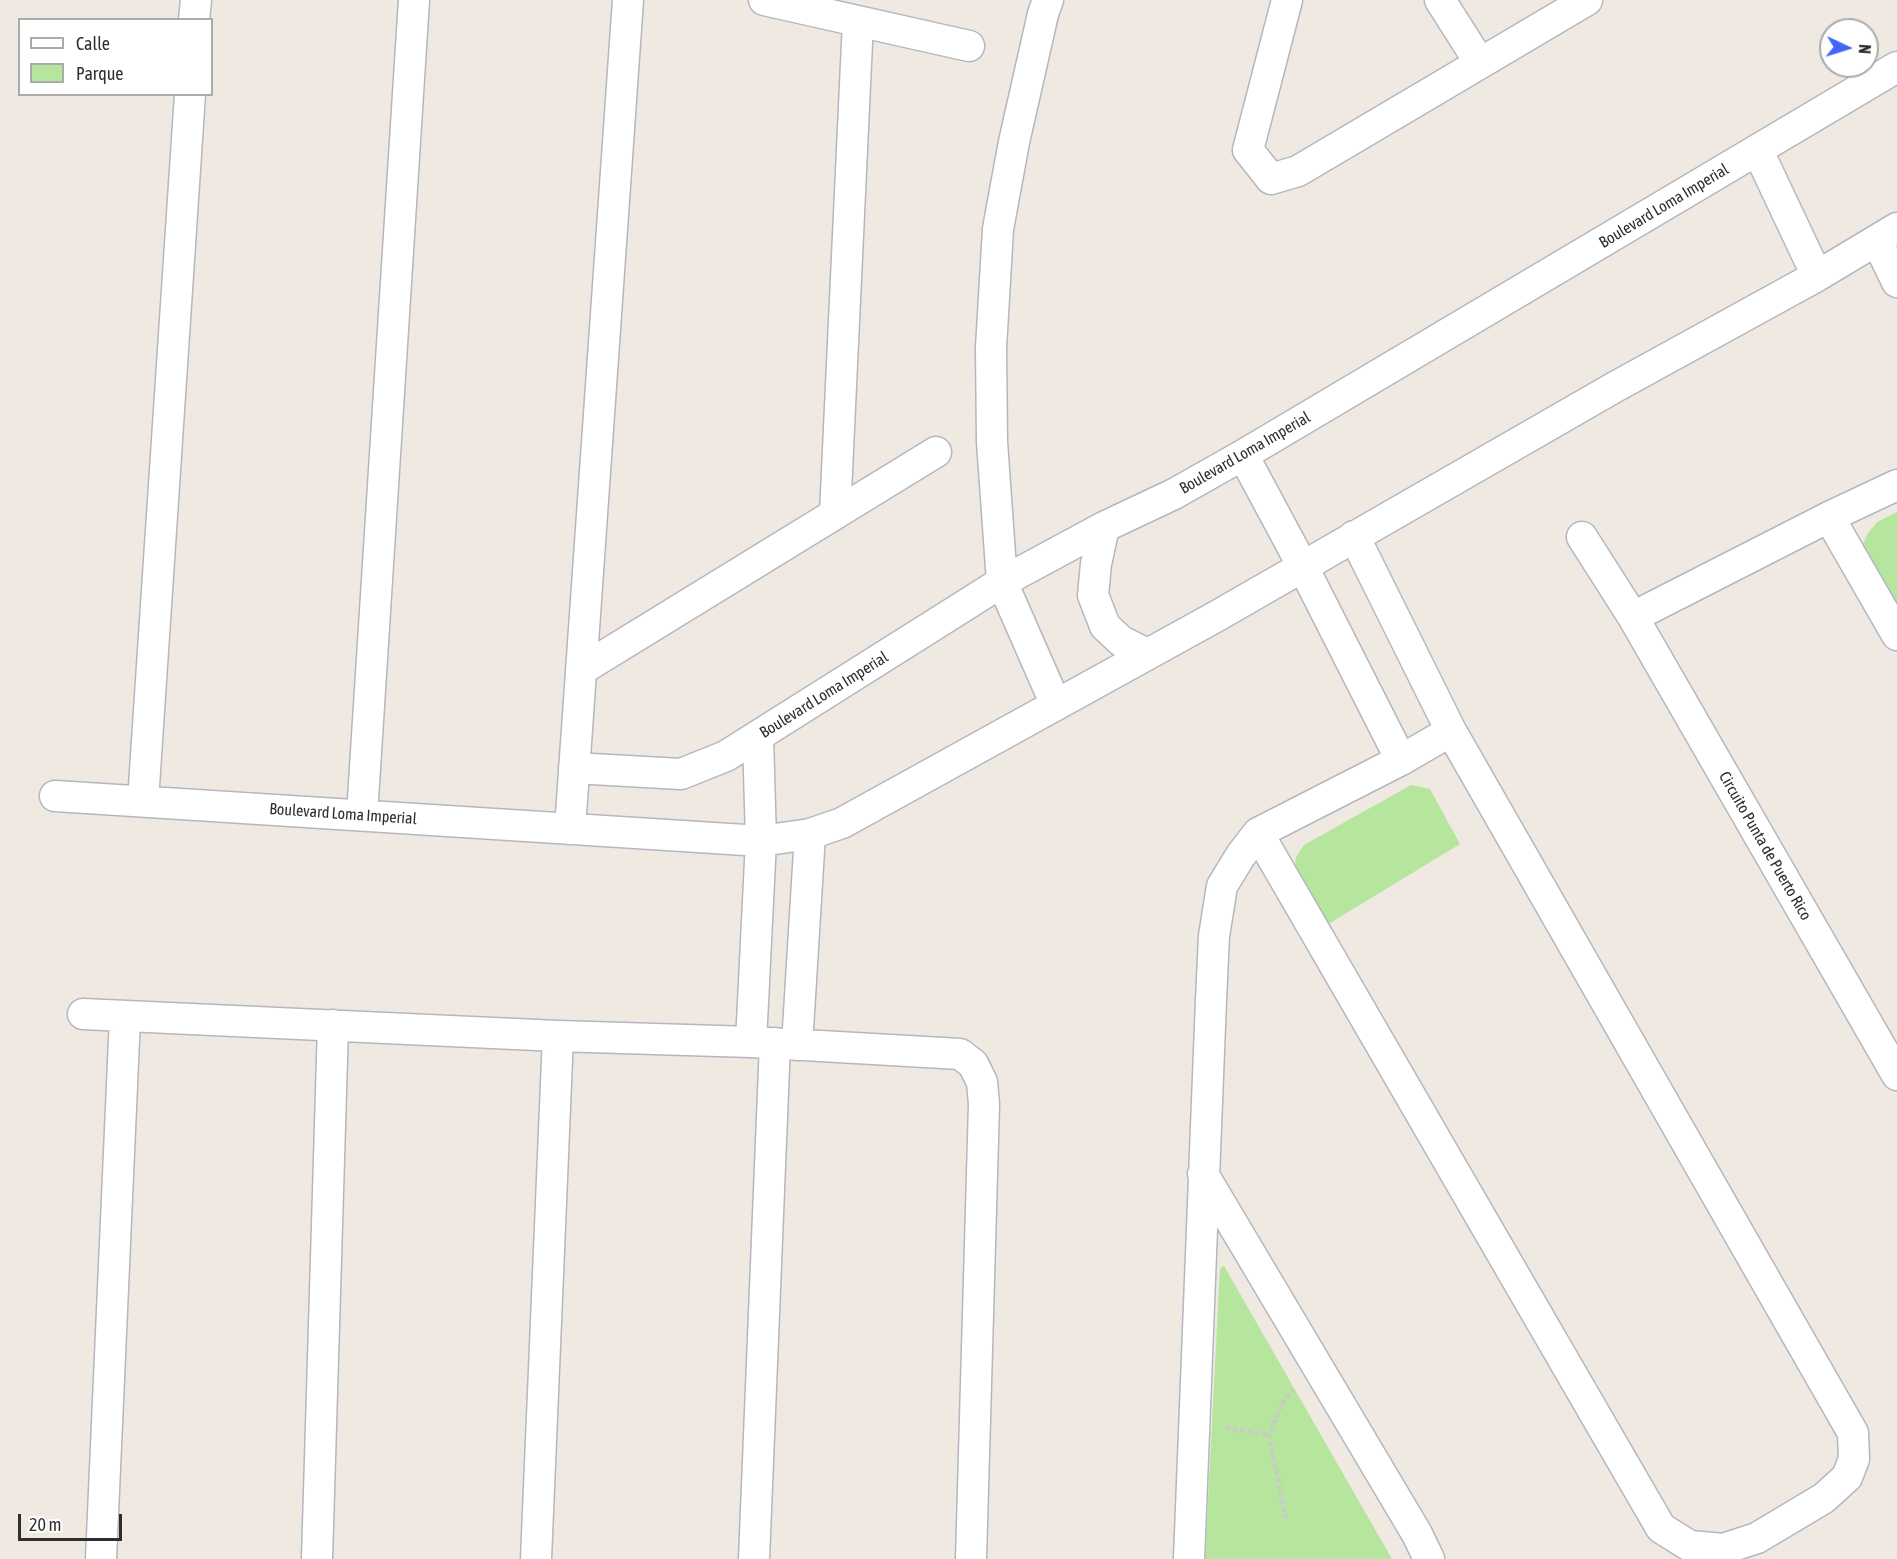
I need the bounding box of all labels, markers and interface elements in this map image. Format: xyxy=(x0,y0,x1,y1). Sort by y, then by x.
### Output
legend xyxy=(18,18,213,96)
north arrow xyxy=(1819,18,1879,78)
text: Calle xyxy=(76,33,110,54)
text: N xyxy=(1856,44,1874,54)
text: Parque xyxy=(76,63,124,84)
street label: Boulevard Loma Imperial xyxy=(1596,160,1732,252)
street label: Boulevard Loma Imperial xyxy=(1176,408,1314,498)
street label: Boulevard Loma Imperial xyxy=(756,648,892,742)
street label: Circuito Punta de Puerto Rico xyxy=(1715,768,1815,924)
street label: Boulevard Loma Imperial xyxy=(269,799,417,829)
scale bar xyxy=(21,1502,124,1540)
text: 20 m xyxy=(29,1514,61,1535)

